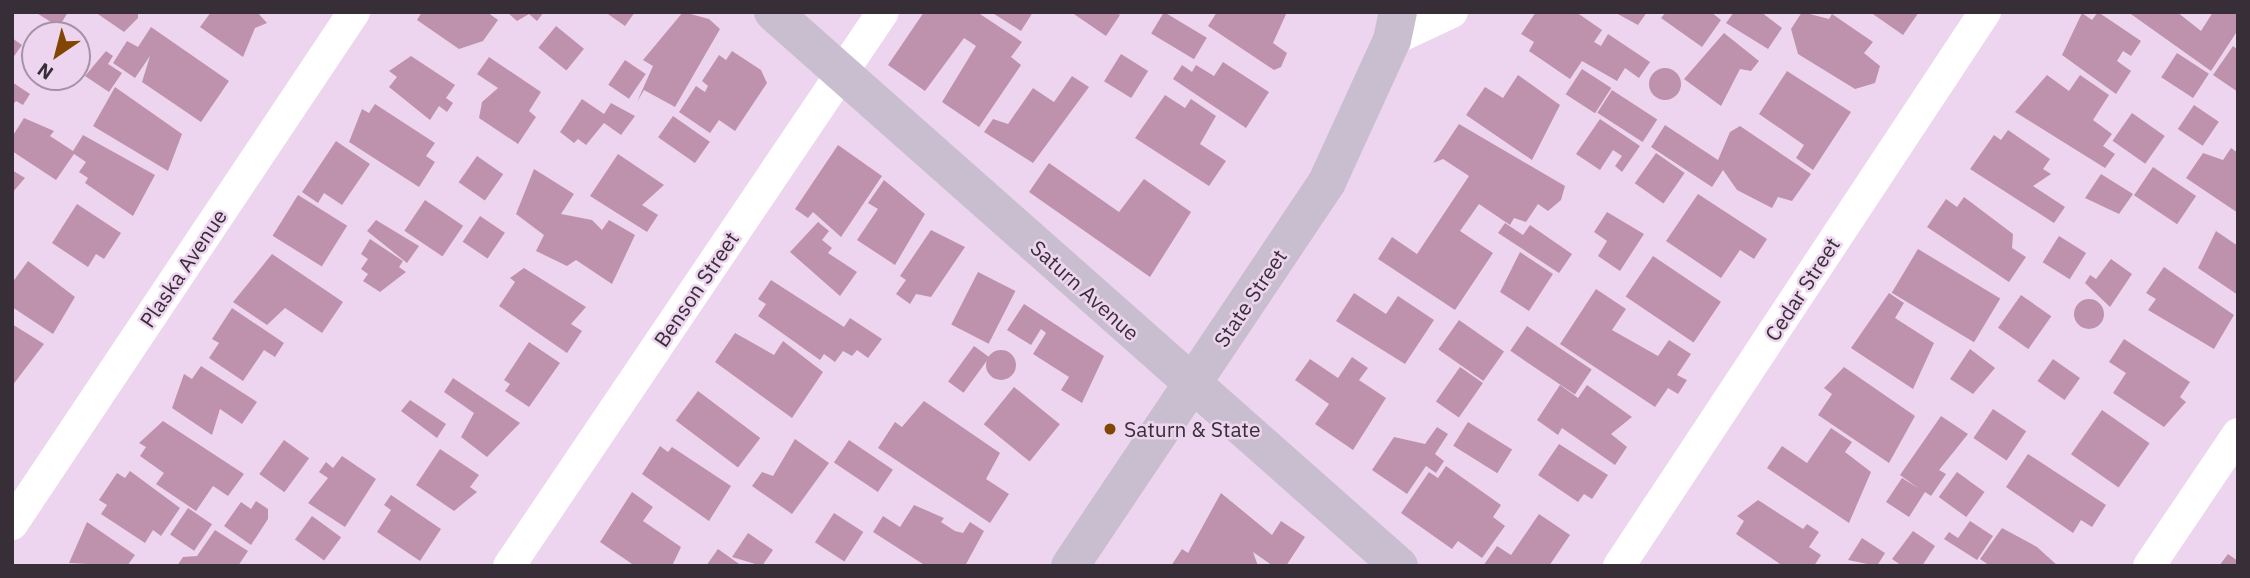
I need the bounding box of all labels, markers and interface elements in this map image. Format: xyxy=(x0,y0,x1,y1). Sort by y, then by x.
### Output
north arrow xyxy=(21,21,91,91)
text: N xyxy=(33,58,58,85)
street label: Plaska Avenue xyxy=(134,204,232,332)
street label: Benson Street xyxy=(648,227,744,351)
street label: Cedar Street xyxy=(1759,233,1845,345)
street label: Saturn Avenue xyxy=(1026,235,1144,345)
street label: State Street xyxy=(1208,244,1292,352)
place label: Saturn & State xyxy=(1124,416,1260,442)
marker: Saturn & State xyxy=(1102,421,1118,437)

